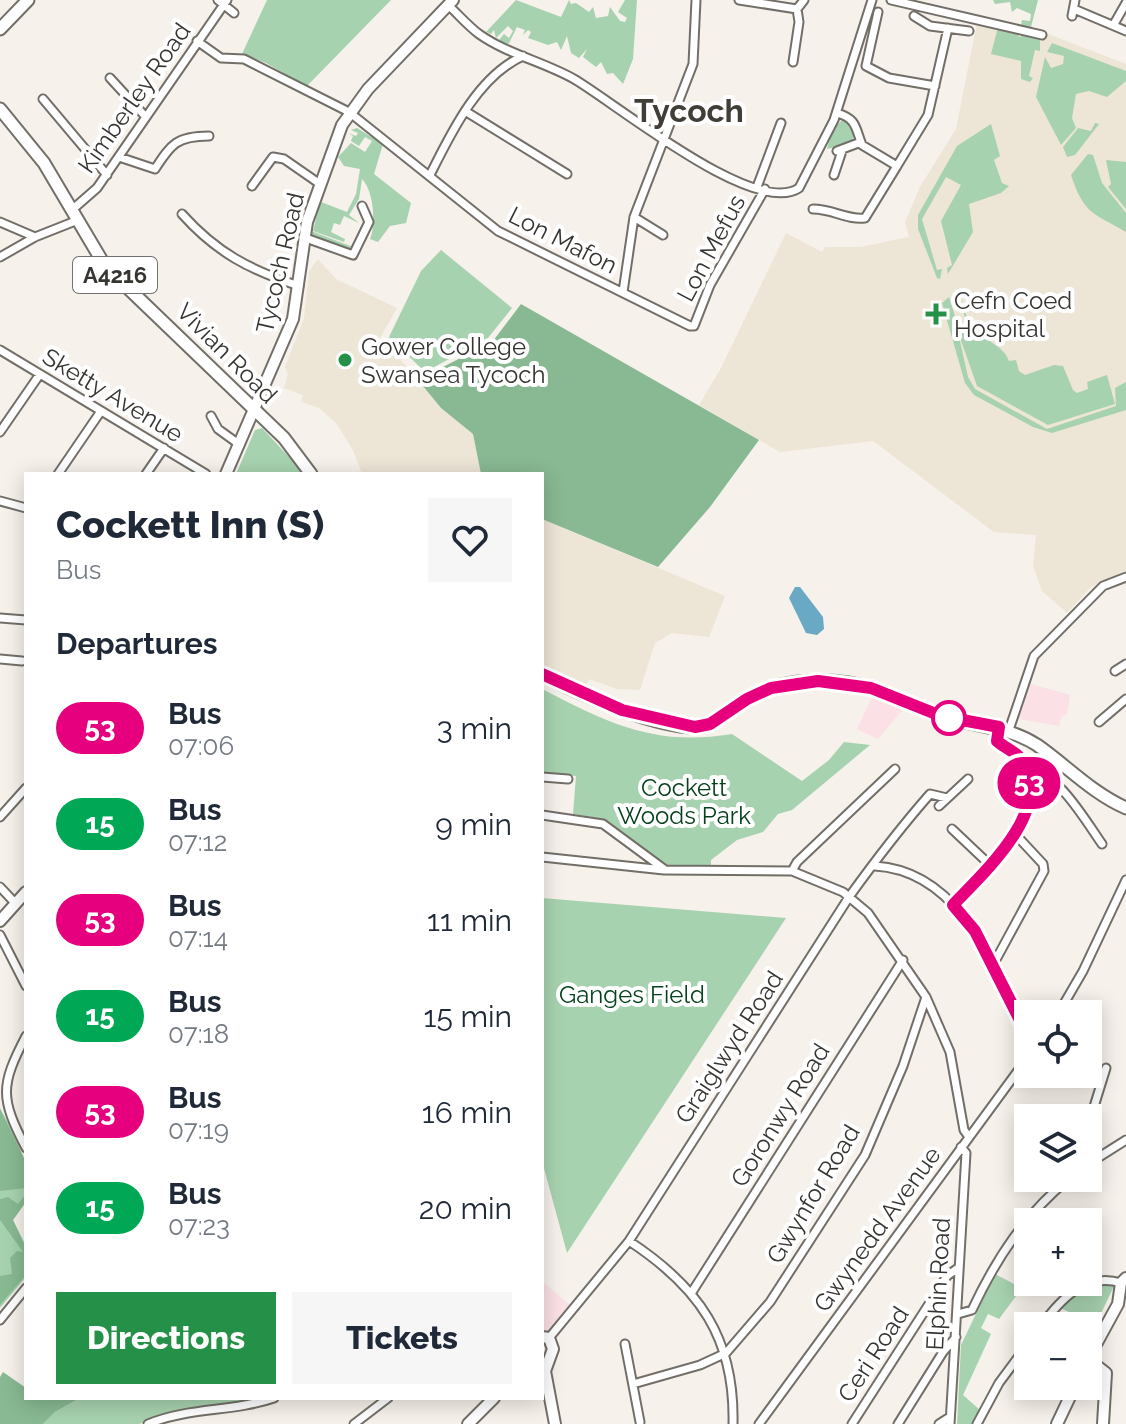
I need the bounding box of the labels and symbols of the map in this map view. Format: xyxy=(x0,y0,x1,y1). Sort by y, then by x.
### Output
street label: Kimberley Road xyxy=(72,17,196,179)
district label: Tycoch xyxy=(634,92,744,129)
street label: Tycoch Road xyxy=(250,190,310,336)
street label: Lon Mefus xyxy=(671,190,751,306)
street label: Lon Mafon xyxy=(504,200,622,280)
road number: A4216 xyxy=(73,257,157,293)
place label: Cefn Coed Hospital xyxy=(954,286,1072,343)
street label: Vivian Road xyxy=(171,297,283,409)
marker: Cefn Coed Hospital xyxy=(925,303,947,325)
place label: Gower College Swansea Tycoch xyxy=(361,332,545,389)
street label: Sketty Avenue xyxy=(38,342,188,448)
marker: Gower College Swansea Tycoch xyxy=(336,351,354,369)
unlabelled marker xyxy=(932,701,966,735)
line badge: 53 xyxy=(993,757,1065,809)
park label: Cockett Woods Park xyxy=(617,773,751,830)
street label: Graiglwyd Road xyxy=(669,965,789,1129)
park label: Ganges Field xyxy=(559,980,705,1009)
street label: Goronwy Road xyxy=(724,1038,836,1192)
street label: Gwynfor Road xyxy=(760,1119,866,1269)
street label: Gwynedd Avenue xyxy=(807,1141,947,1317)
street label: Elphin Road xyxy=(920,1217,956,1351)
street label: Ceri Road xyxy=(831,1301,915,1407)

